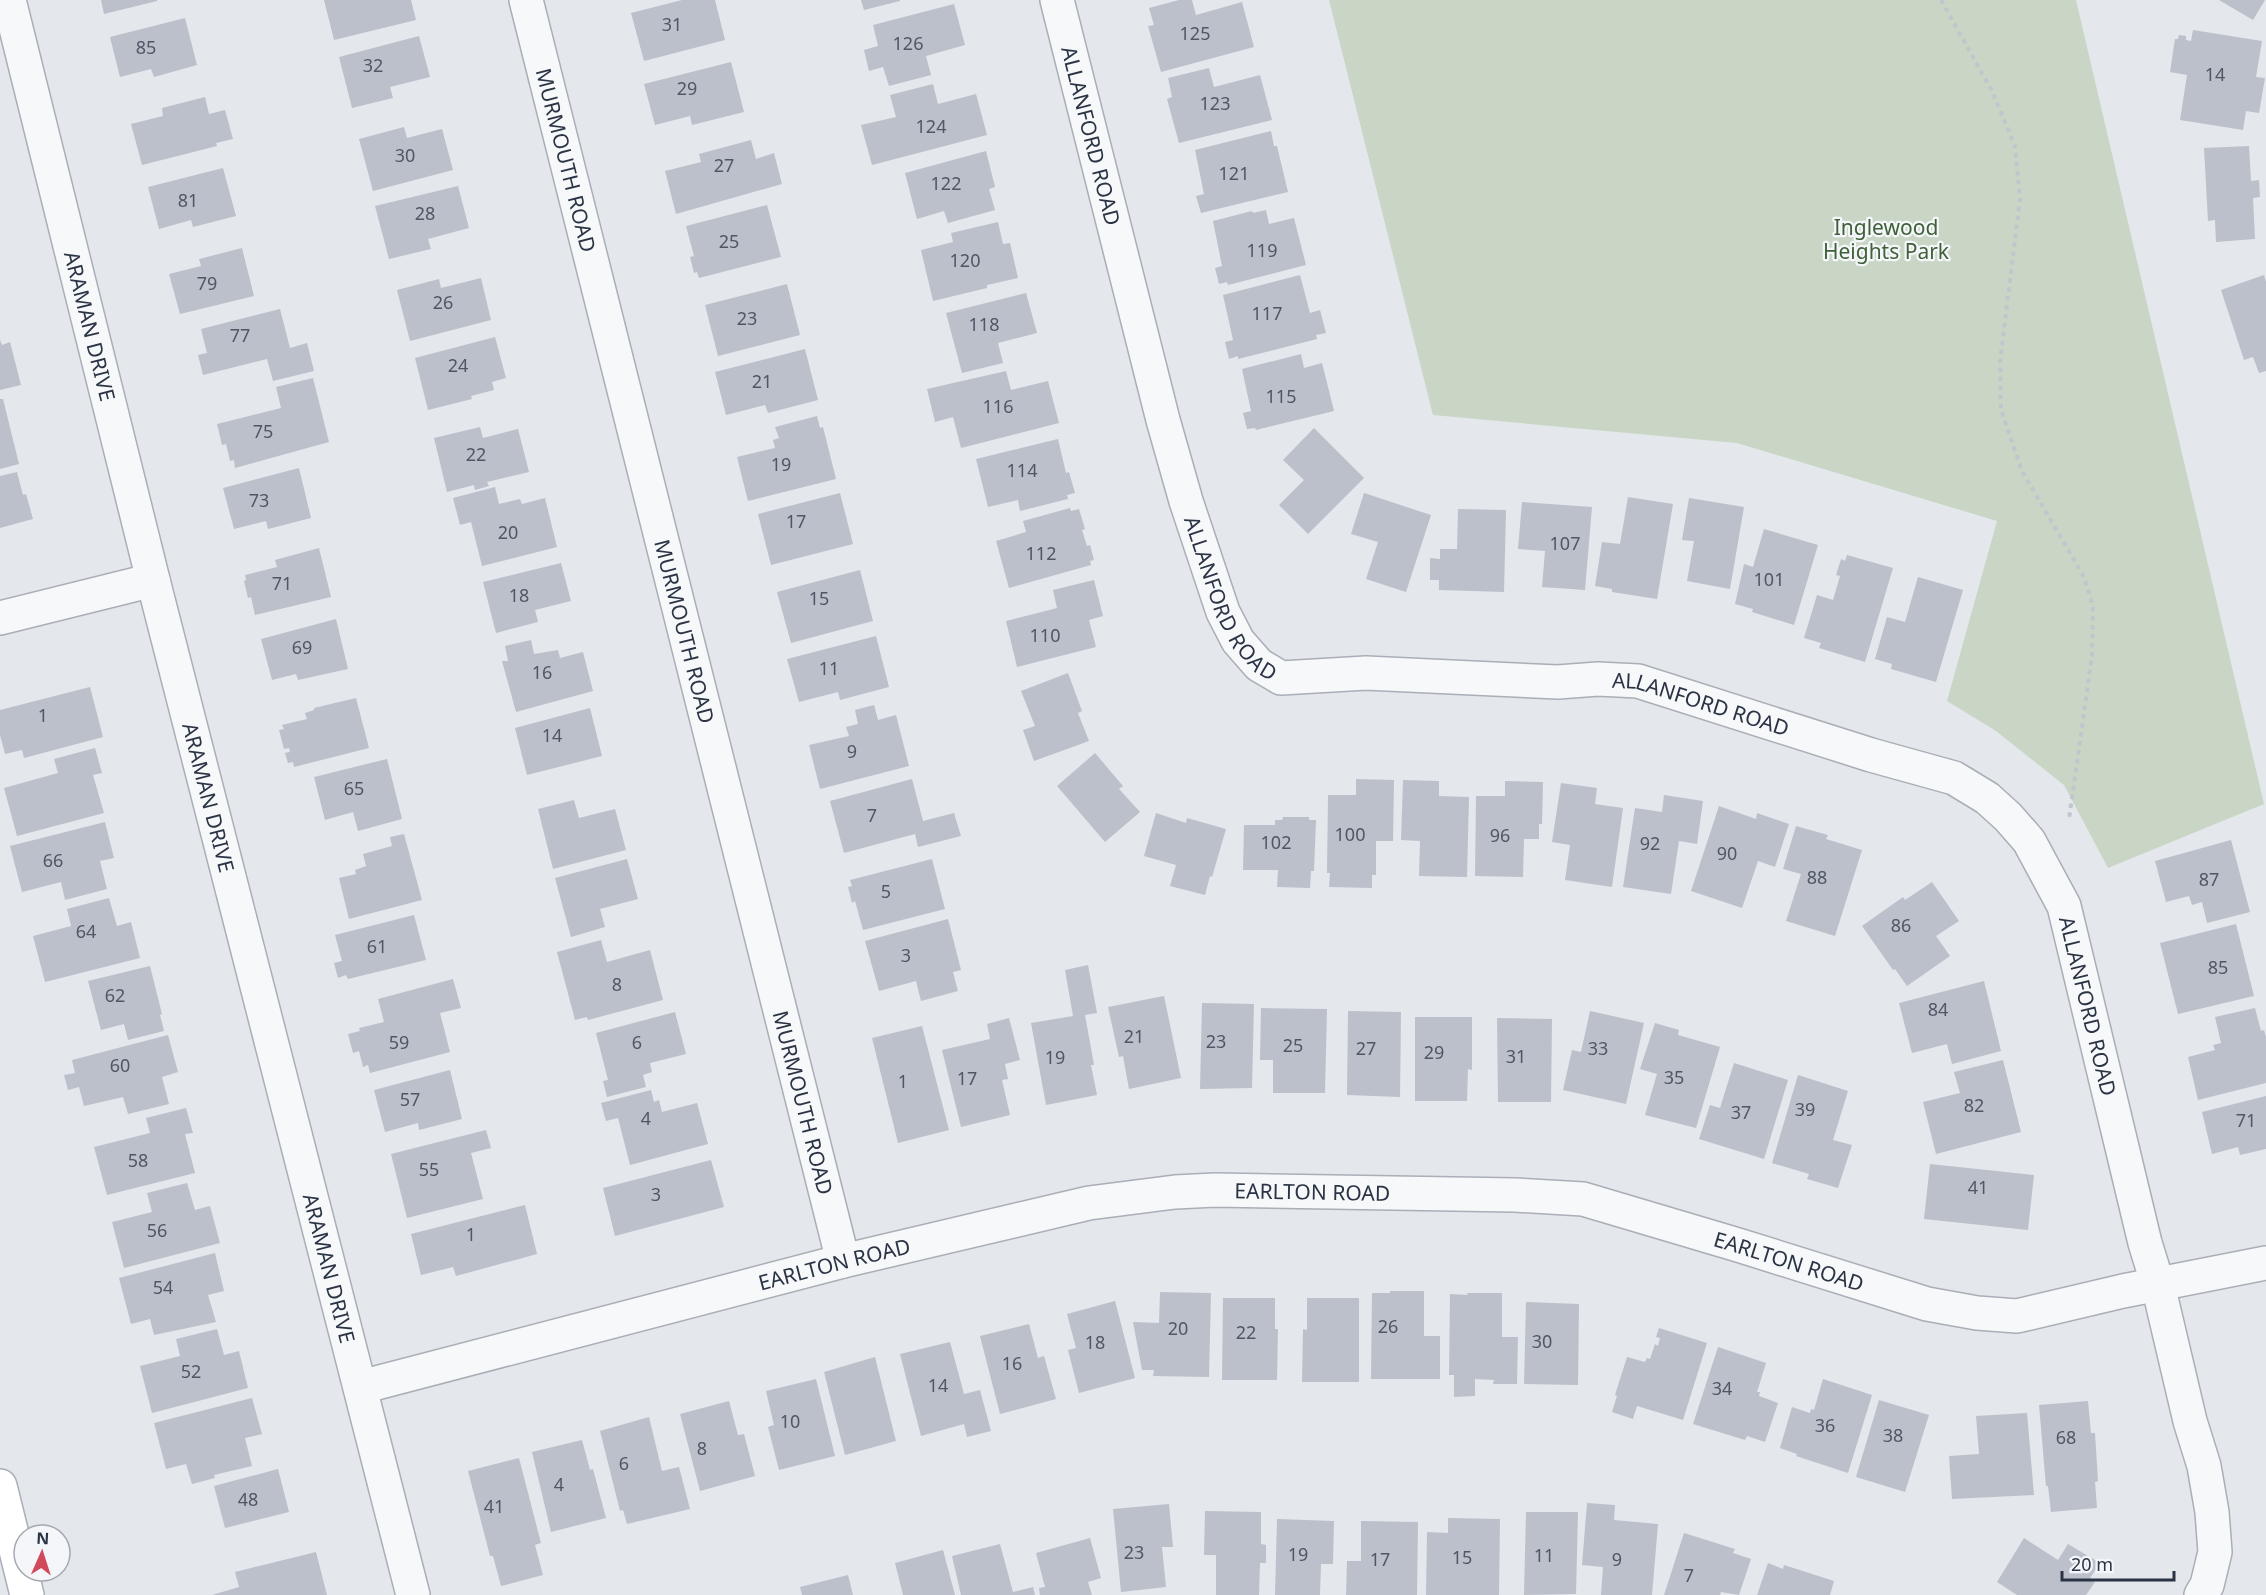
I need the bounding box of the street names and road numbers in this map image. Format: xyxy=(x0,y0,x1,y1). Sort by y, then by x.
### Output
street label: ALLANFORD ROAD xyxy=(1055,43,1127,228)
street label: MURMOUTH ROAD xyxy=(530,65,603,255)
street label: ARAMAN DRIVE xyxy=(58,248,122,404)
street label: ALLANFORD ROAD xyxy=(1178,512,1282,687)
street label: MURMOUTH ROAD xyxy=(648,536,721,726)
street label: ALLANFORD ROAD xyxy=(1611,666,1793,742)
street label: ARAMAN DRIVE xyxy=(176,719,241,875)
street label: ALLANFORD ROAD xyxy=(2053,913,2123,1099)
street label: MURMOUTH ROAD xyxy=(767,1008,840,1198)
street label: EARLTON ROAD xyxy=(1234,1176,1390,1207)
street label: ARAMAN DRIVE xyxy=(297,1190,362,1346)
street label: EARLTON ROAD xyxy=(1711,1225,1868,1297)
street label: EARLTON ROAD xyxy=(755,1232,913,1297)

